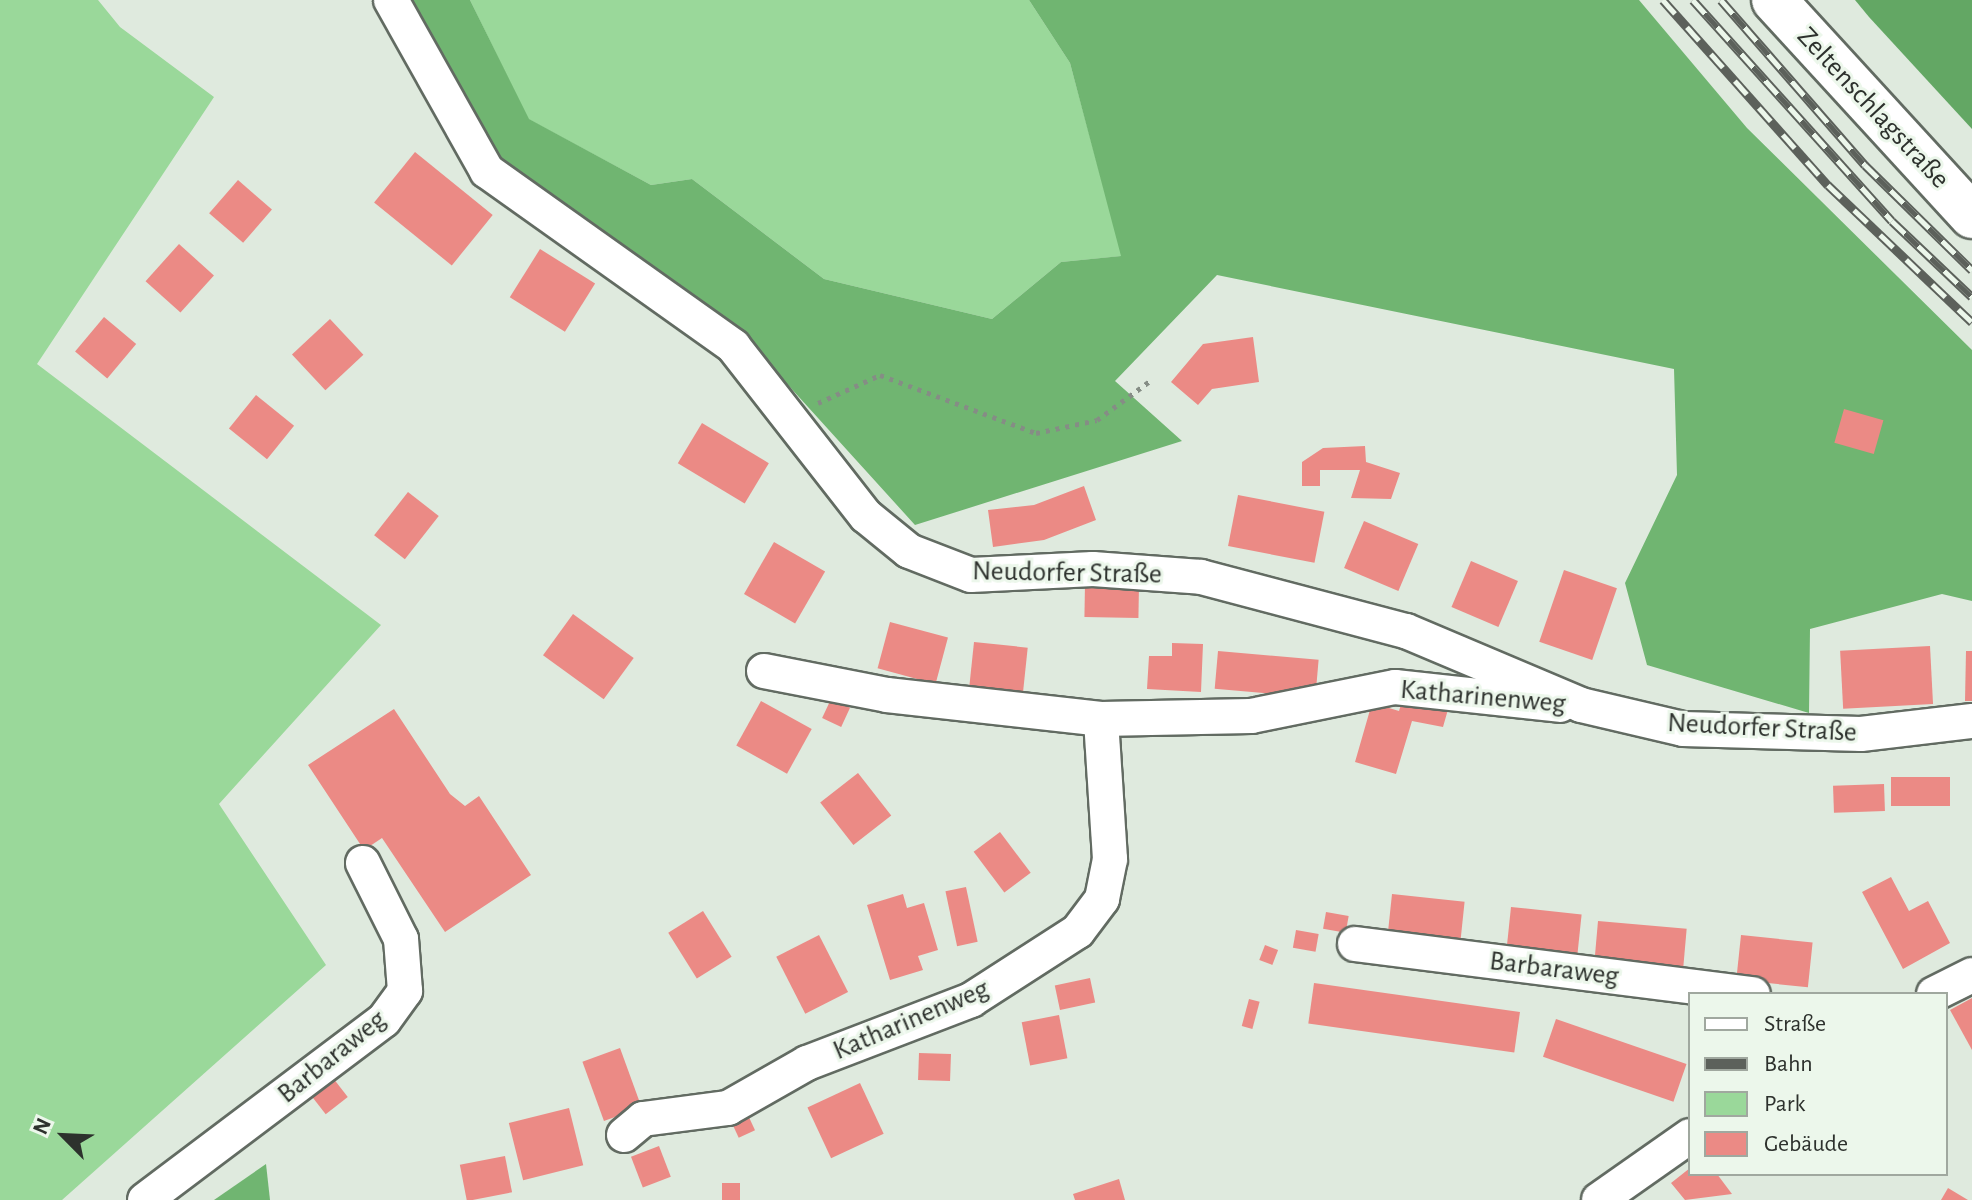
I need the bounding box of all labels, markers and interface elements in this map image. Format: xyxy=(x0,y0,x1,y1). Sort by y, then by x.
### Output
street label: Zeltenschlagstraße xyxy=(1790,20,1956,196)
street label: Neudorfer Straße xyxy=(972,555,1162,591)
street label: Katharinenweg xyxy=(1399,673,1567,721)
street label: Neudorfer Straße xyxy=(1666,706,1858,750)
street label: Barbaraweg xyxy=(1487,944,1621,994)
street label: Katharinenweg xyxy=(828,972,994,1068)
legend xyxy=(1688,992,1948,1176)
street label: Barbaraweg xyxy=(271,1003,393,1111)
text: Straße xyxy=(1764,1012,1826,1036)
text: Bahn xyxy=(1764,1052,1813,1076)
text: Park xyxy=(1764,1092,1805,1116)
north arrow xyxy=(24,1096,104,1176)
text: N xyxy=(29,1115,55,1138)
text: Gebäude xyxy=(1764,1132,1848,1156)

